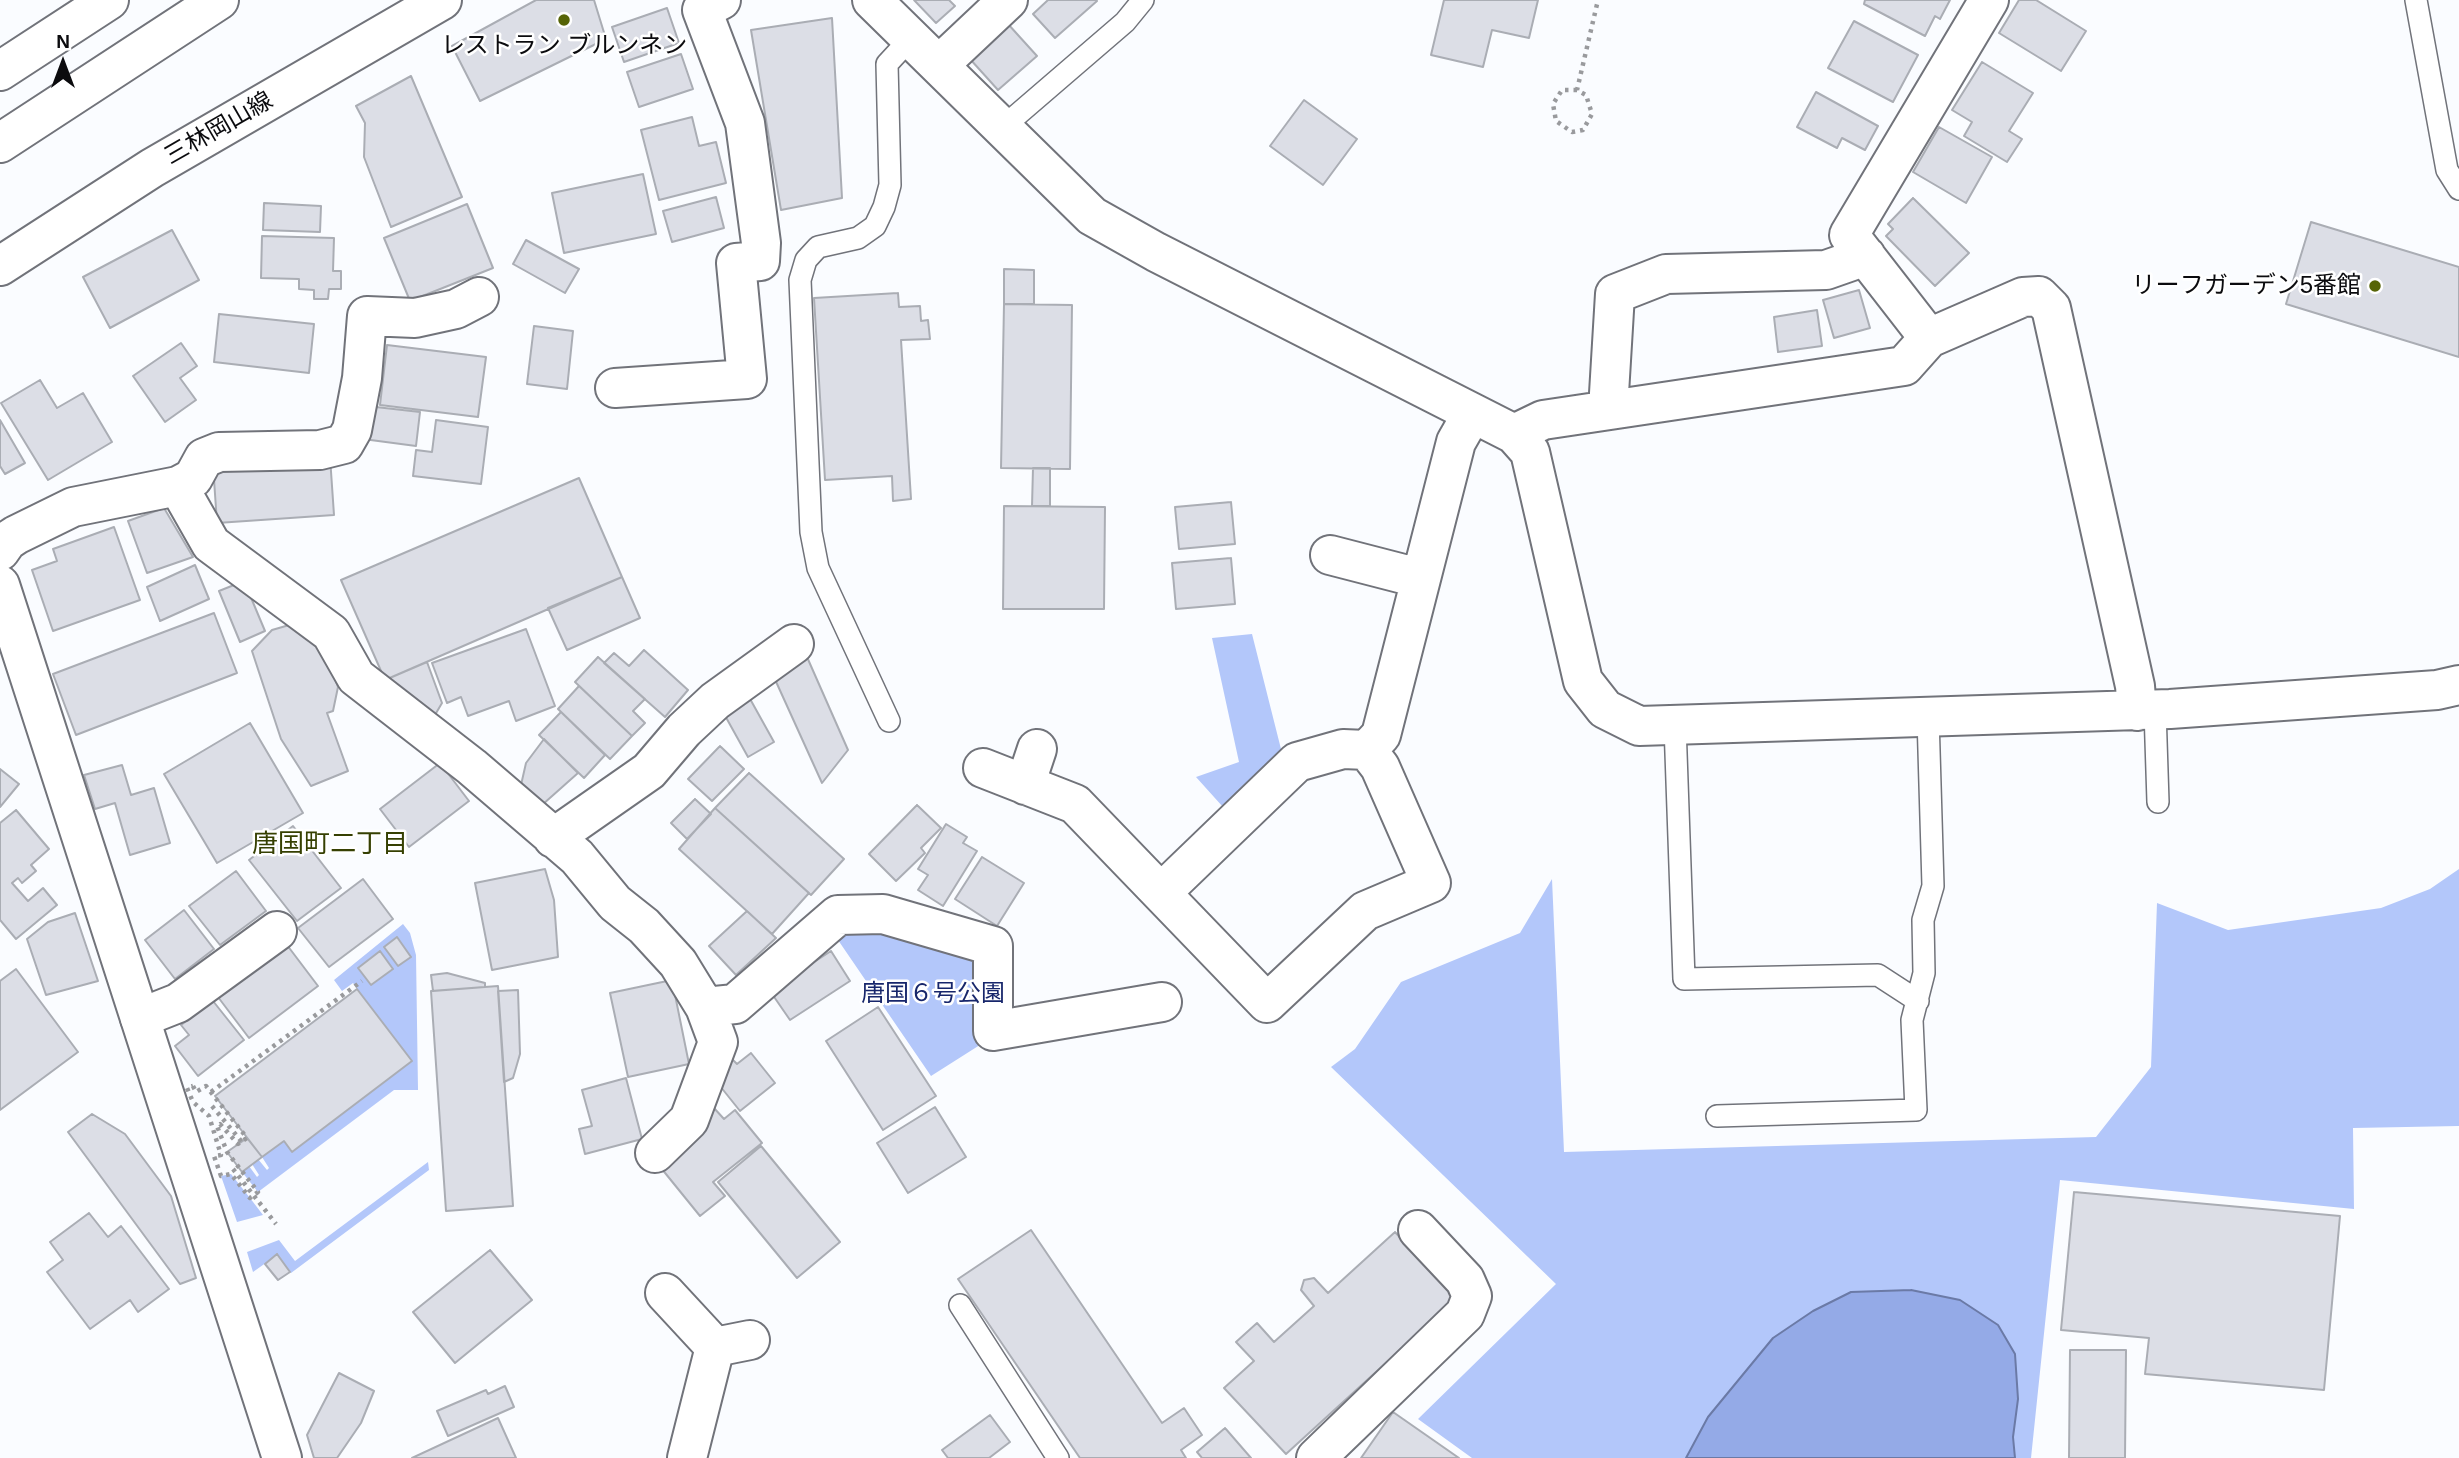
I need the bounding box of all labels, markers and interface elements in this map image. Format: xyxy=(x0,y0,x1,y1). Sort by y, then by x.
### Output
marker: レストラン ブルンネン xyxy=(556,12,572,28)
north arrow xyxy=(28,28,98,98)
text: N xyxy=(56,31,70,52)
place label: レストラン ブルンネン xyxy=(441,32,687,60)
street label: 三林岡山線 xyxy=(160,87,278,171)
place label: リーフガーデン5番館 xyxy=(2132,272,2361,300)
marker: リーフガーデン5番館 xyxy=(2367,278,2383,294)
district label: 唐国町二丁目 xyxy=(252,829,408,861)
park label: 唐国６号公園 xyxy=(861,980,1005,1008)

